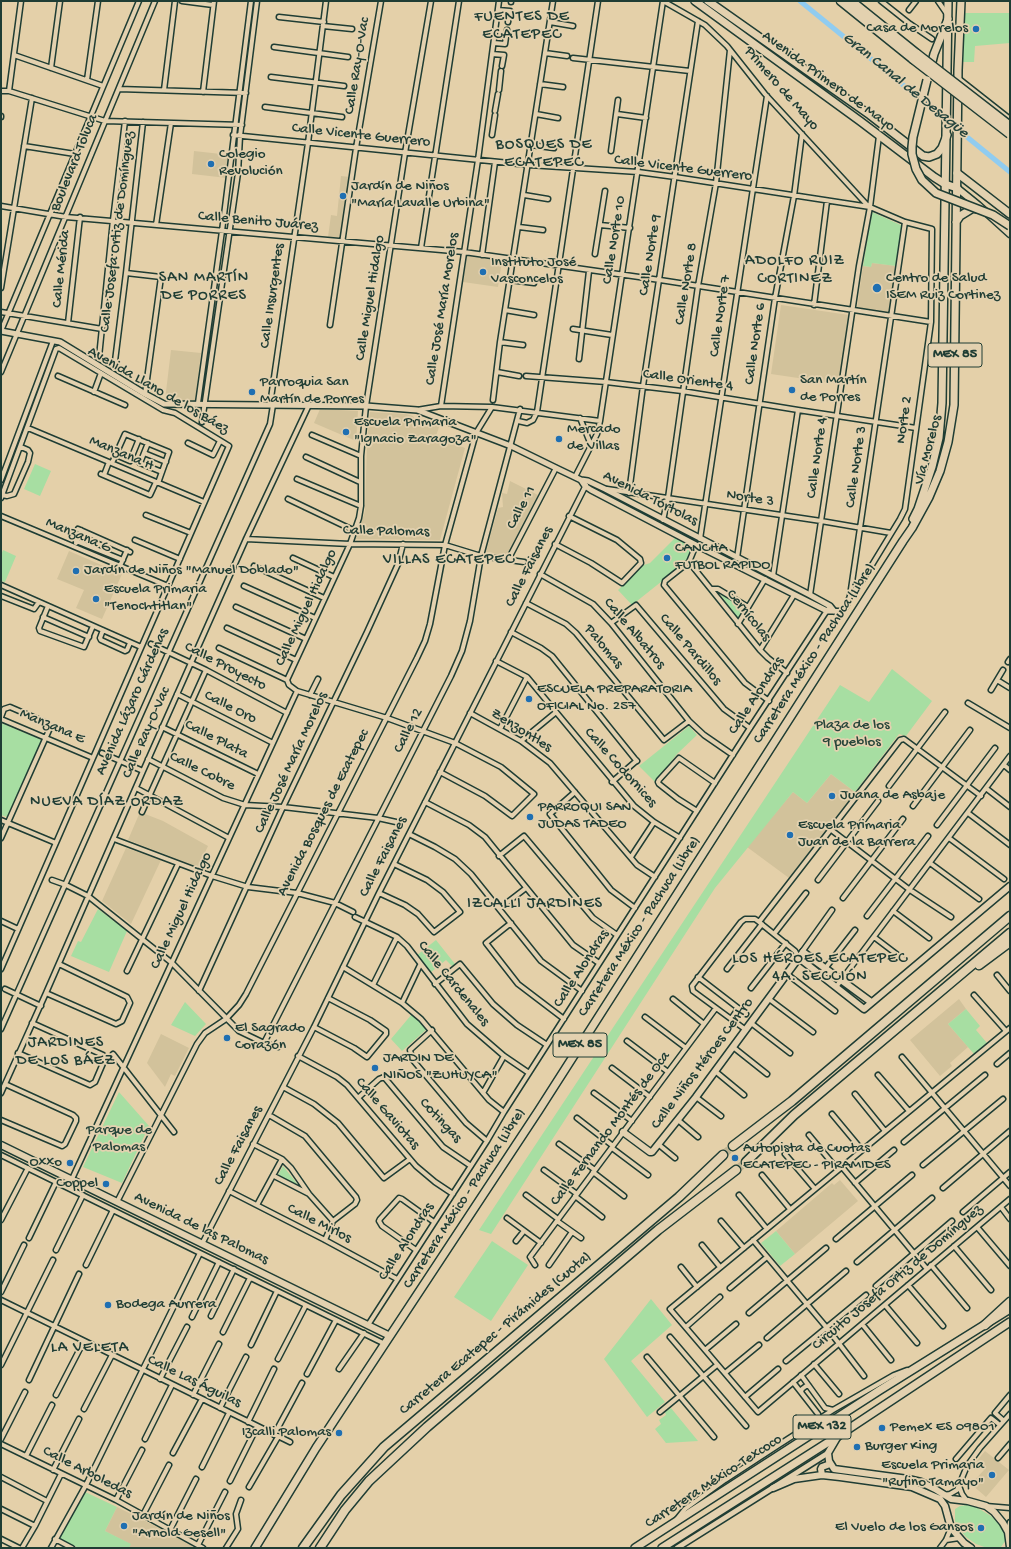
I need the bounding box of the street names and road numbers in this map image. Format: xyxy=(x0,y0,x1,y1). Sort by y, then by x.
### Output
street label: Calle Ray-O-Vac xyxy=(341,16,375,116)
street label: Avenida Primero de Mayo xyxy=(758,28,898,136)
street label: Primero de Mayo xyxy=(739,43,823,135)
street label: Boulevard Toluca xyxy=(47,112,103,214)
street label: Calle Vicente Guerrero xyxy=(291,120,431,152)
street label: Calle Josefa Ortiz de Domínguez xyxy=(97,131,139,333)
street label: Calle Vicente Guerrero xyxy=(613,152,753,186)
street label: Calle Norte 10 xyxy=(599,195,631,285)
street label: Calle Benito Juárez xyxy=(197,208,319,236)
street label: Calle Norte 9 xyxy=(636,213,666,297)
street label: Calle Mérida xyxy=(49,229,75,309)
street label: Calle José María Morelos xyxy=(422,232,464,386)
street label: Calle Miguel Hidalgo xyxy=(352,234,390,362)
street label: Calle Insurgentes xyxy=(257,242,289,350)
street label: Calle Norte 8 xyxy=(672,242,702,326)
street label: Calle Norte 7 xyxy=(706,274,736,358)
street label: Calle Norte 6 xyxy=(741,302,771,386)
street label: Avenida Llano de los Báez xyxy=(84,343,232,439)
road number: MEX 85 xyxy=(928,343,982,367)
street label: Calle Oriente 4 xyxy=(642,366,734,396)
street label: Norte 2 xyxy=(893,395,917,445)
street label: Vía Morelos xyxy=(911,413,947,487)
street label: Calle Norte 4 xyxy=(803,416,833,500)
street label: Calle Norte 3 xyxy=(842,425,872,509)
street label: Manzana H xyxy=(86,432,156,476)
street label: Avenida Tórtolas xyxy=(600,467,700,531)
street label: Calle 11 xyxy=(503,483,541,533)
street label: Norte 3 xyxy=(725,486,775,512)
street label: Manzana G xyxy=(43,514,113,558)
street label: Calle Palomas xyxy=(343,522,429,542)
street label: Calle Faisanes xyxy=(502,524,558,610)
street label: Calle Miguel Hidalgo xyxy=(272,547,342,669)
street label: Carretera México - Pachuca (Libre) xyxy=(750,560,880,748)
street label: Cernícolas xyxy=(722,586,774,646)
street label: Calle Albatros xyxy=(599,595,669,673)
street label: Calle Pardillos xyxy=(655,610,725,690)
street label: Palomas xyxy=(579,621,627,673)
street label: Avenida Lázaro Cárdenas xyxy=(92,626,174,778)
street label: Calle Proyecto xyxy=(181,639,269,695)
street label: Calle Alondras xyxy=(725,654,789,738)
street label: Calle Ray-O-Vac xyxy=(119,685,175,781)
street label: Calle Oro xyxy=(201,687,259,729)
street label: Calle José María Morelos xyxy=(251,689,333,837)
street label: Manzana E xyxy=(17,705,87,749)
street label: Zenzontles xyxy=(487,705,555,757)
street label: Calle 12 xyxy=(390,706,428,756)
street label: Calle Plata xyxy=(181,716,251,764)
street label: Calle Codornices xyxy=(580,724,660,812)
street label: Avenida Bosques de Ecatepec xyxy=(274,726,374,900)
street label: Calle Cobre xyxy=(166,748,238,796)
street label: Calle Faisanes xyxy=(356,814,412,900)
street label: Carretera México - Pachuca (Libre) xyxy=(575,833,705,1021)
street label: Calle Miguel Hidalgo xyxy=(147,850,217,972)
street label: Calle Alondras xyxy=(550,927,614,1011)
street label: Calle Cardenales xyxy=(413,938,493,1030)
street label: Calle Niños Héroes Centro xyxy=(648,995,758,1133)
road number: MEX 85 xyxy=(553,1033,607,1057)
street label: Calle Fernando Montés de Oca xyxy=(547,1048,675,1210)
street label: Calle Gaviotas xyxy=(351,1074,423,1154)
street label: Cotingas xyxy=(415,1095,465,1147)
street label: Calle Faisanes xyxy=(210,1103,268,1189)
street label: Carretera México - Pachuca (Libre) xyxy=(400,1105,530,1293)
street label: Avenida de las Palomas xyxy=(131,1189,271,1269)
street label: Calle Mirlos xyxy=(284,1200,354,1248)
street label: Calle Alondras xyxy=(375,1200,439,1284)
street label: Circuito Josefa Ortiz de Domínguez xyxy=(809,1201,987,1355)
street label: Carretera Ecatepec - Pirámides (Cuota) xyxy=(396,1248,596,1420)
street label: Calle Las Águilas xyxy=(144,1352,244,1412)
road number: MEX 132 xyxy=(793,1415,851,1439)
street label: Carretera México-Texcoco xyxy=(642,1431,786,1533)
street label: Calle Arboledas xyxy=(39,1443,135,1503)

